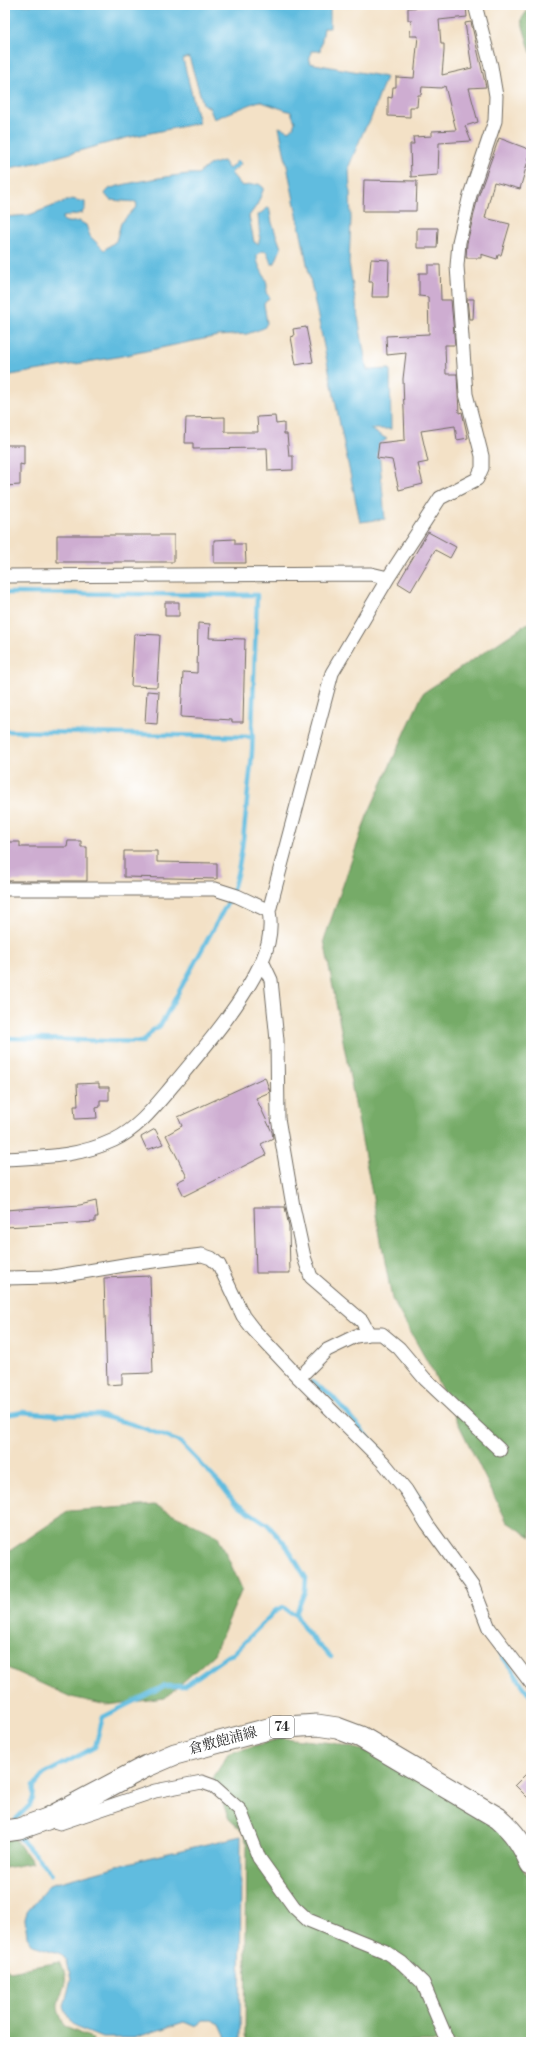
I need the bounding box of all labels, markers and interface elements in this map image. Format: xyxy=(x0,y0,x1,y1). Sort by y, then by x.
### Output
road number: 74 xyxy=(270,1716,294,1738)
street label: 倉敷飽浦線 xyxy=(187,1723,259,1759)

